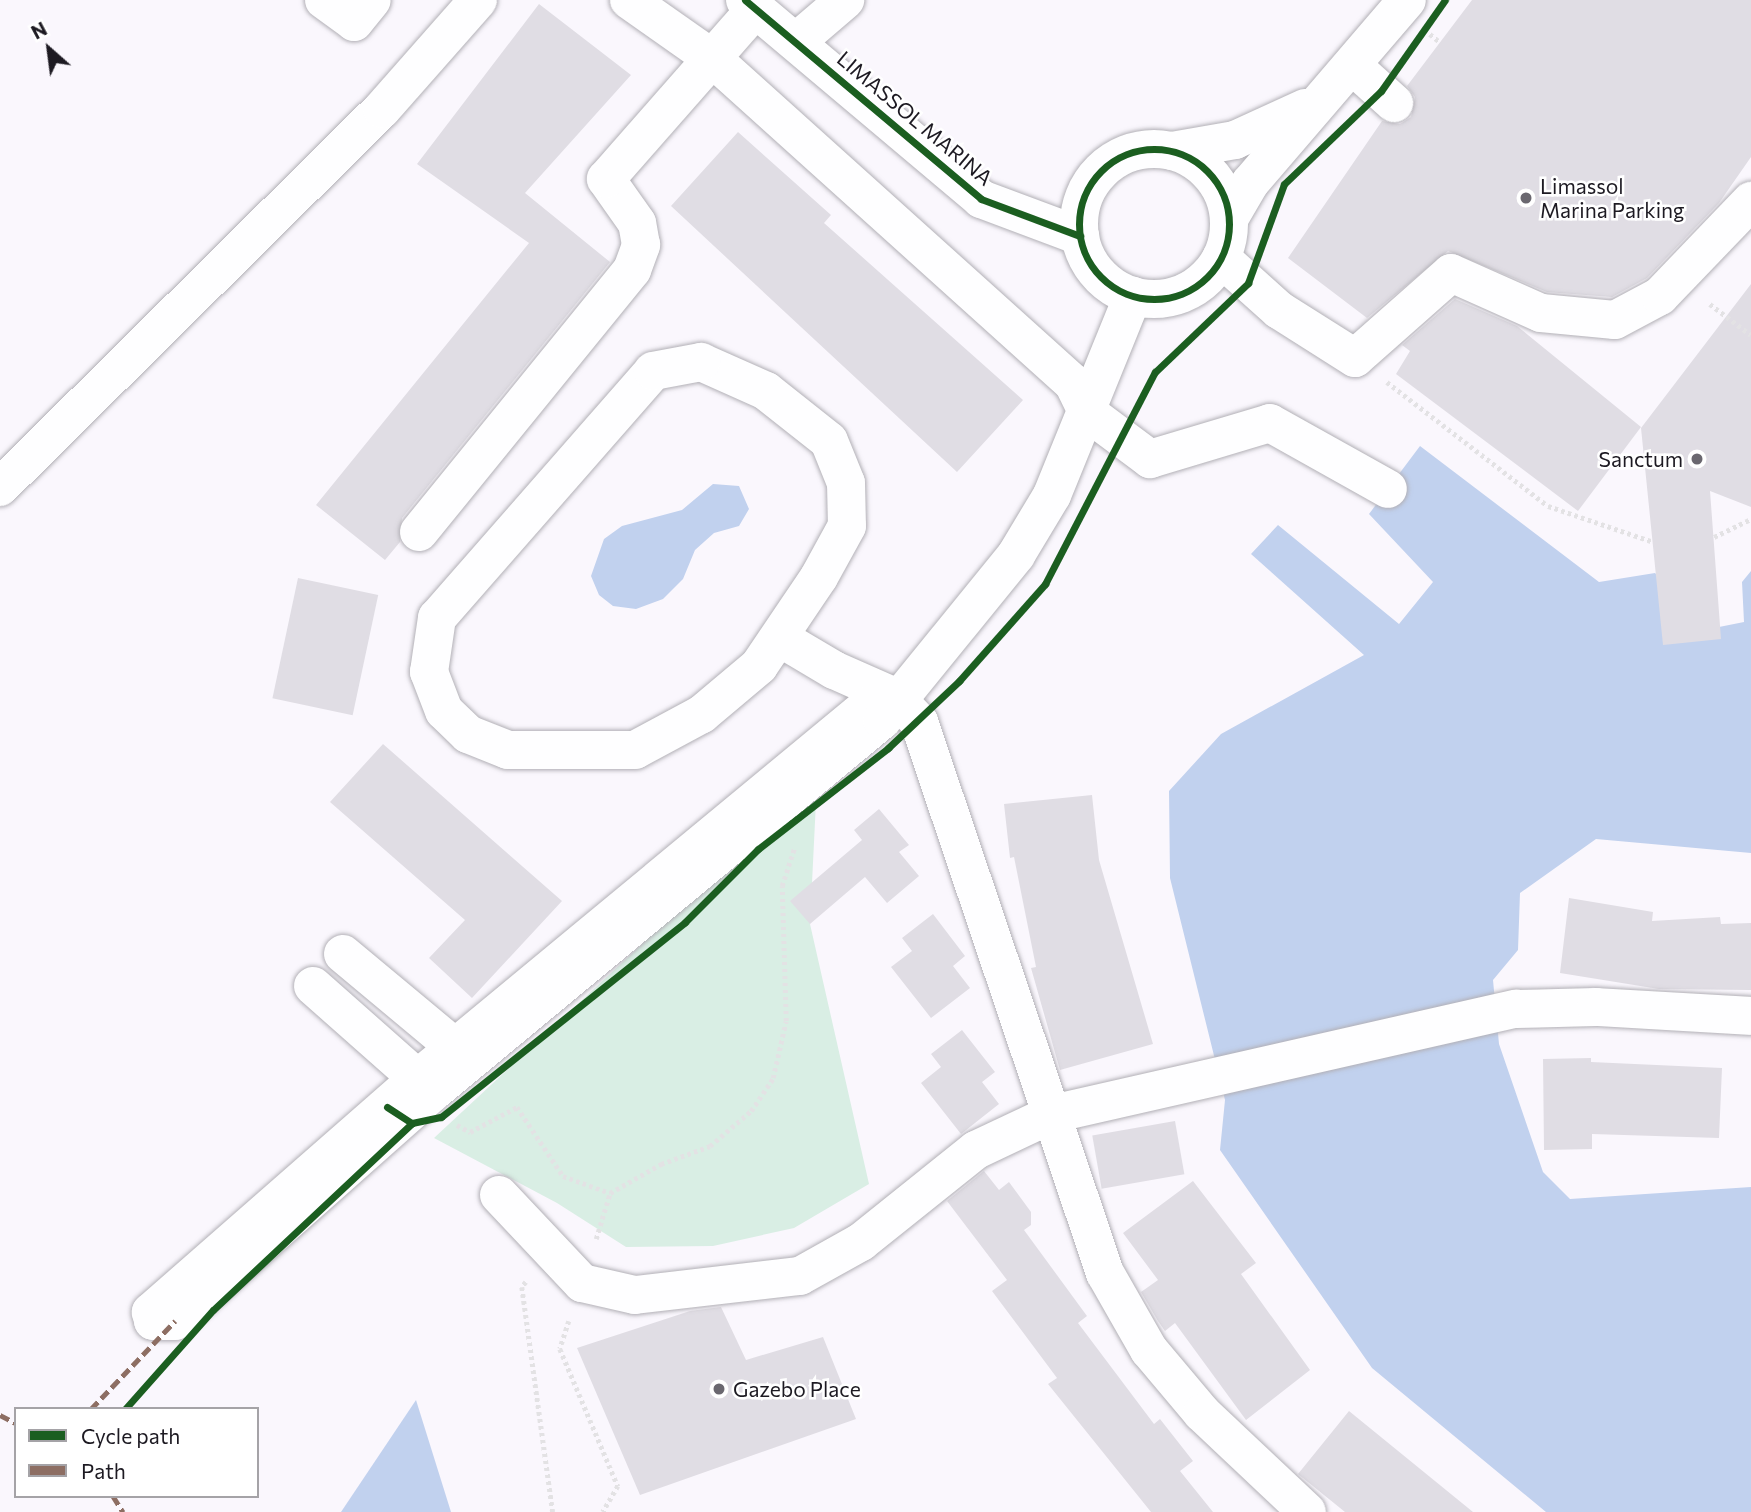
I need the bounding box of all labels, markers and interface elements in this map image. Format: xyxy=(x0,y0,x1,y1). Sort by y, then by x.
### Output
north arrow xyxy=(14,14,84,84)
text: N xyxy=(27,17,51,44)
street label: LIMASSOL MARINA xyxy=(832,46,998,190)
place label: Limassol Marina Parking xyxy=(1540,173,1684,223)
marker: Limassol Marina Parking xyxy=(1518,190,1534,206)
place label: Sanctum xyxy=(1599,446,1683,472)
marker: Sanctum xyxy=(1689,451,1705,467)
place label: Gazebo Place xyxy=(733,1376,861,1402)
marker: Gazebo Place xyxy=(711,1381,727,1397)
legend xyxy=(14,1407,259,1498)
text: Cycle path xyxy=(81,1423,180,1448)
text: Path xyxy=(81,1458,126,1483)

